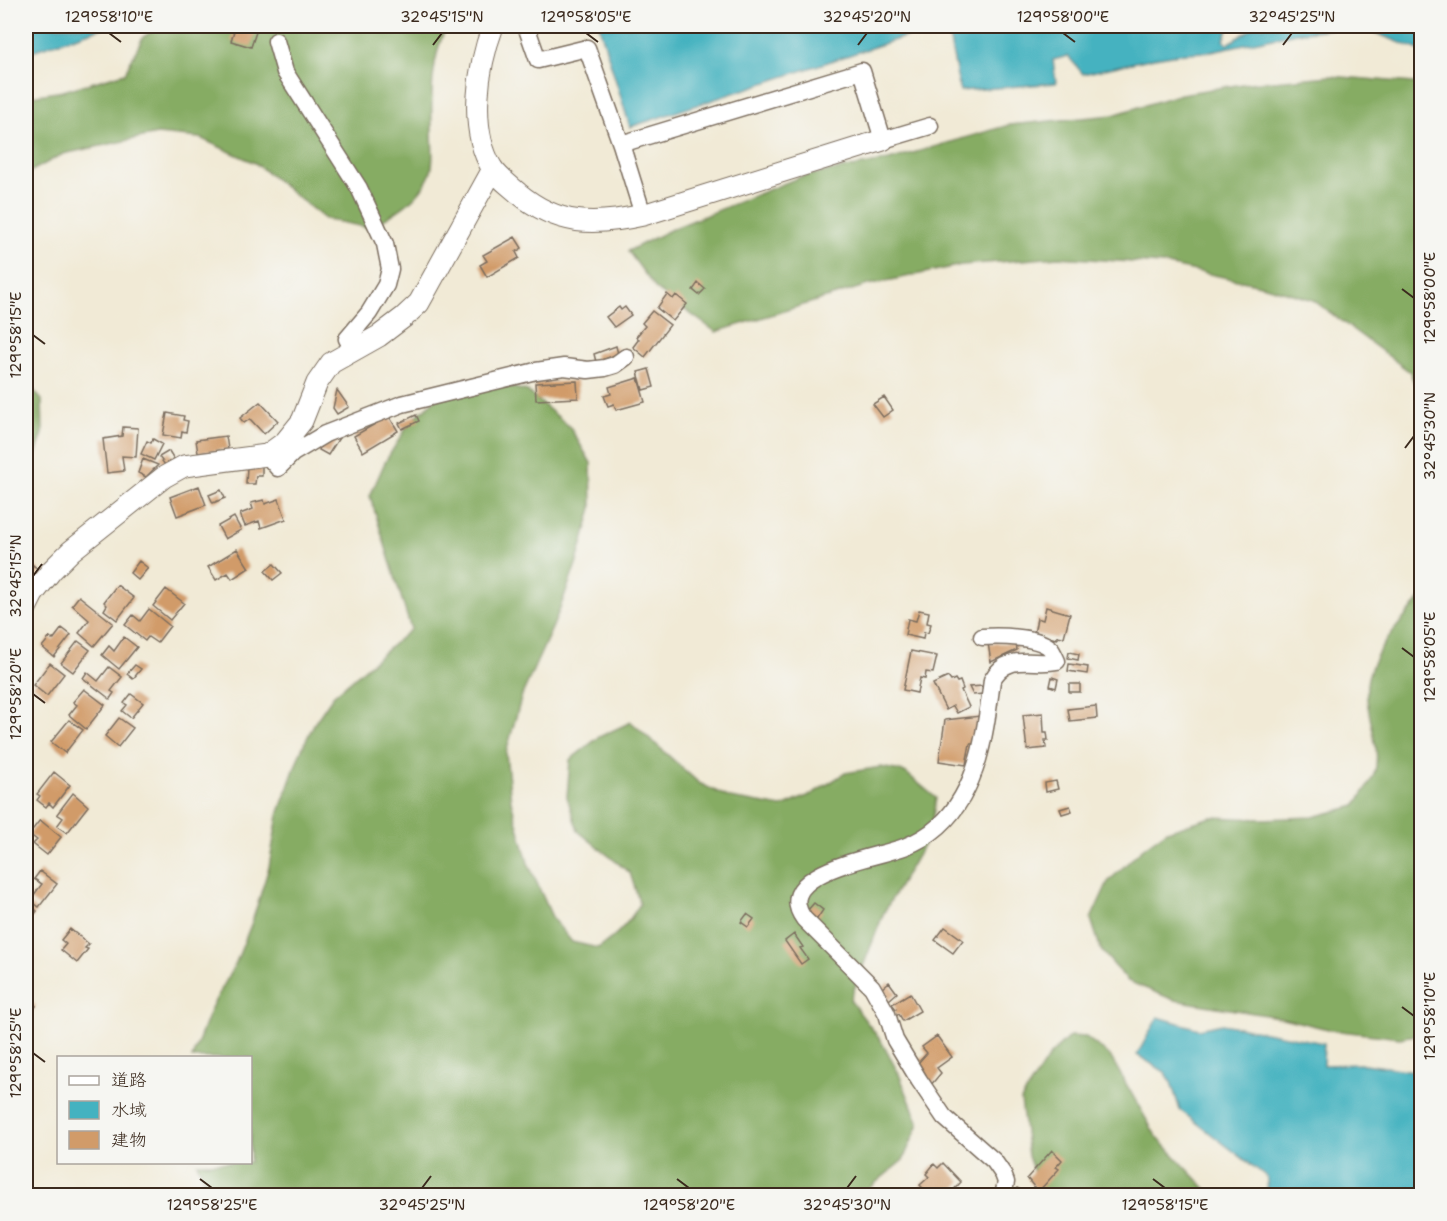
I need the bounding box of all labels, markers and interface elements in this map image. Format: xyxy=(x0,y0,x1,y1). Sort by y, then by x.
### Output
text: 129°58'10"E xyxy=(65,7,153,27)
text: 32°45'15"N xyxy=(400,7,484,27)
text: 129°58'05"E xyxy=(541,7,631,27)
text: 32°45'20"N xyxy=(823,7,911,27)
text: 129°58'00"E xyxy=(1017,7,1109,27)
text: 32°45'25"N xyxy=(1248,7,1336,27)
text: 129°58'00"E xyxy=(1420,252,1440,344)
text: 129°58'15"E xyxy=(6,292,26,378)
text: 32°45'30"N xyxy=(1420,392,1440,480)
text: 32°45'15"N xyxy=(6,534,26,618)
text: 129°58'05"E xyxy=(1420,612,1440,702)
text: 129°58'20"E xyxy=(6,648,26,740)
text: 129°58'10"E xyxy=(1420,972,1440,1060)
text: 129°58'25"E xyxy=(6,1008,26,1098)
legend xyxy=(57,1056,252,1164)
text: 道路 xyxy=(111,1068,147,1092)
text: 水域 xyxy=(111,1098,147,1122)
text: 建物 xyxy=(111,1128,147,1152)
text: 129°58'25"E xyxy=(167,1195,257,1215)
text: 32°45'25"N xyxy=(378,1195,466,1215)
text: 129°58'20"E xyxy=(643,1195,735,1215)
text: 32°45'30"N xyxy=(803,1195,891,1215)
text: 129°58'15"E xyxy=(1122,1195,1208,1215)

